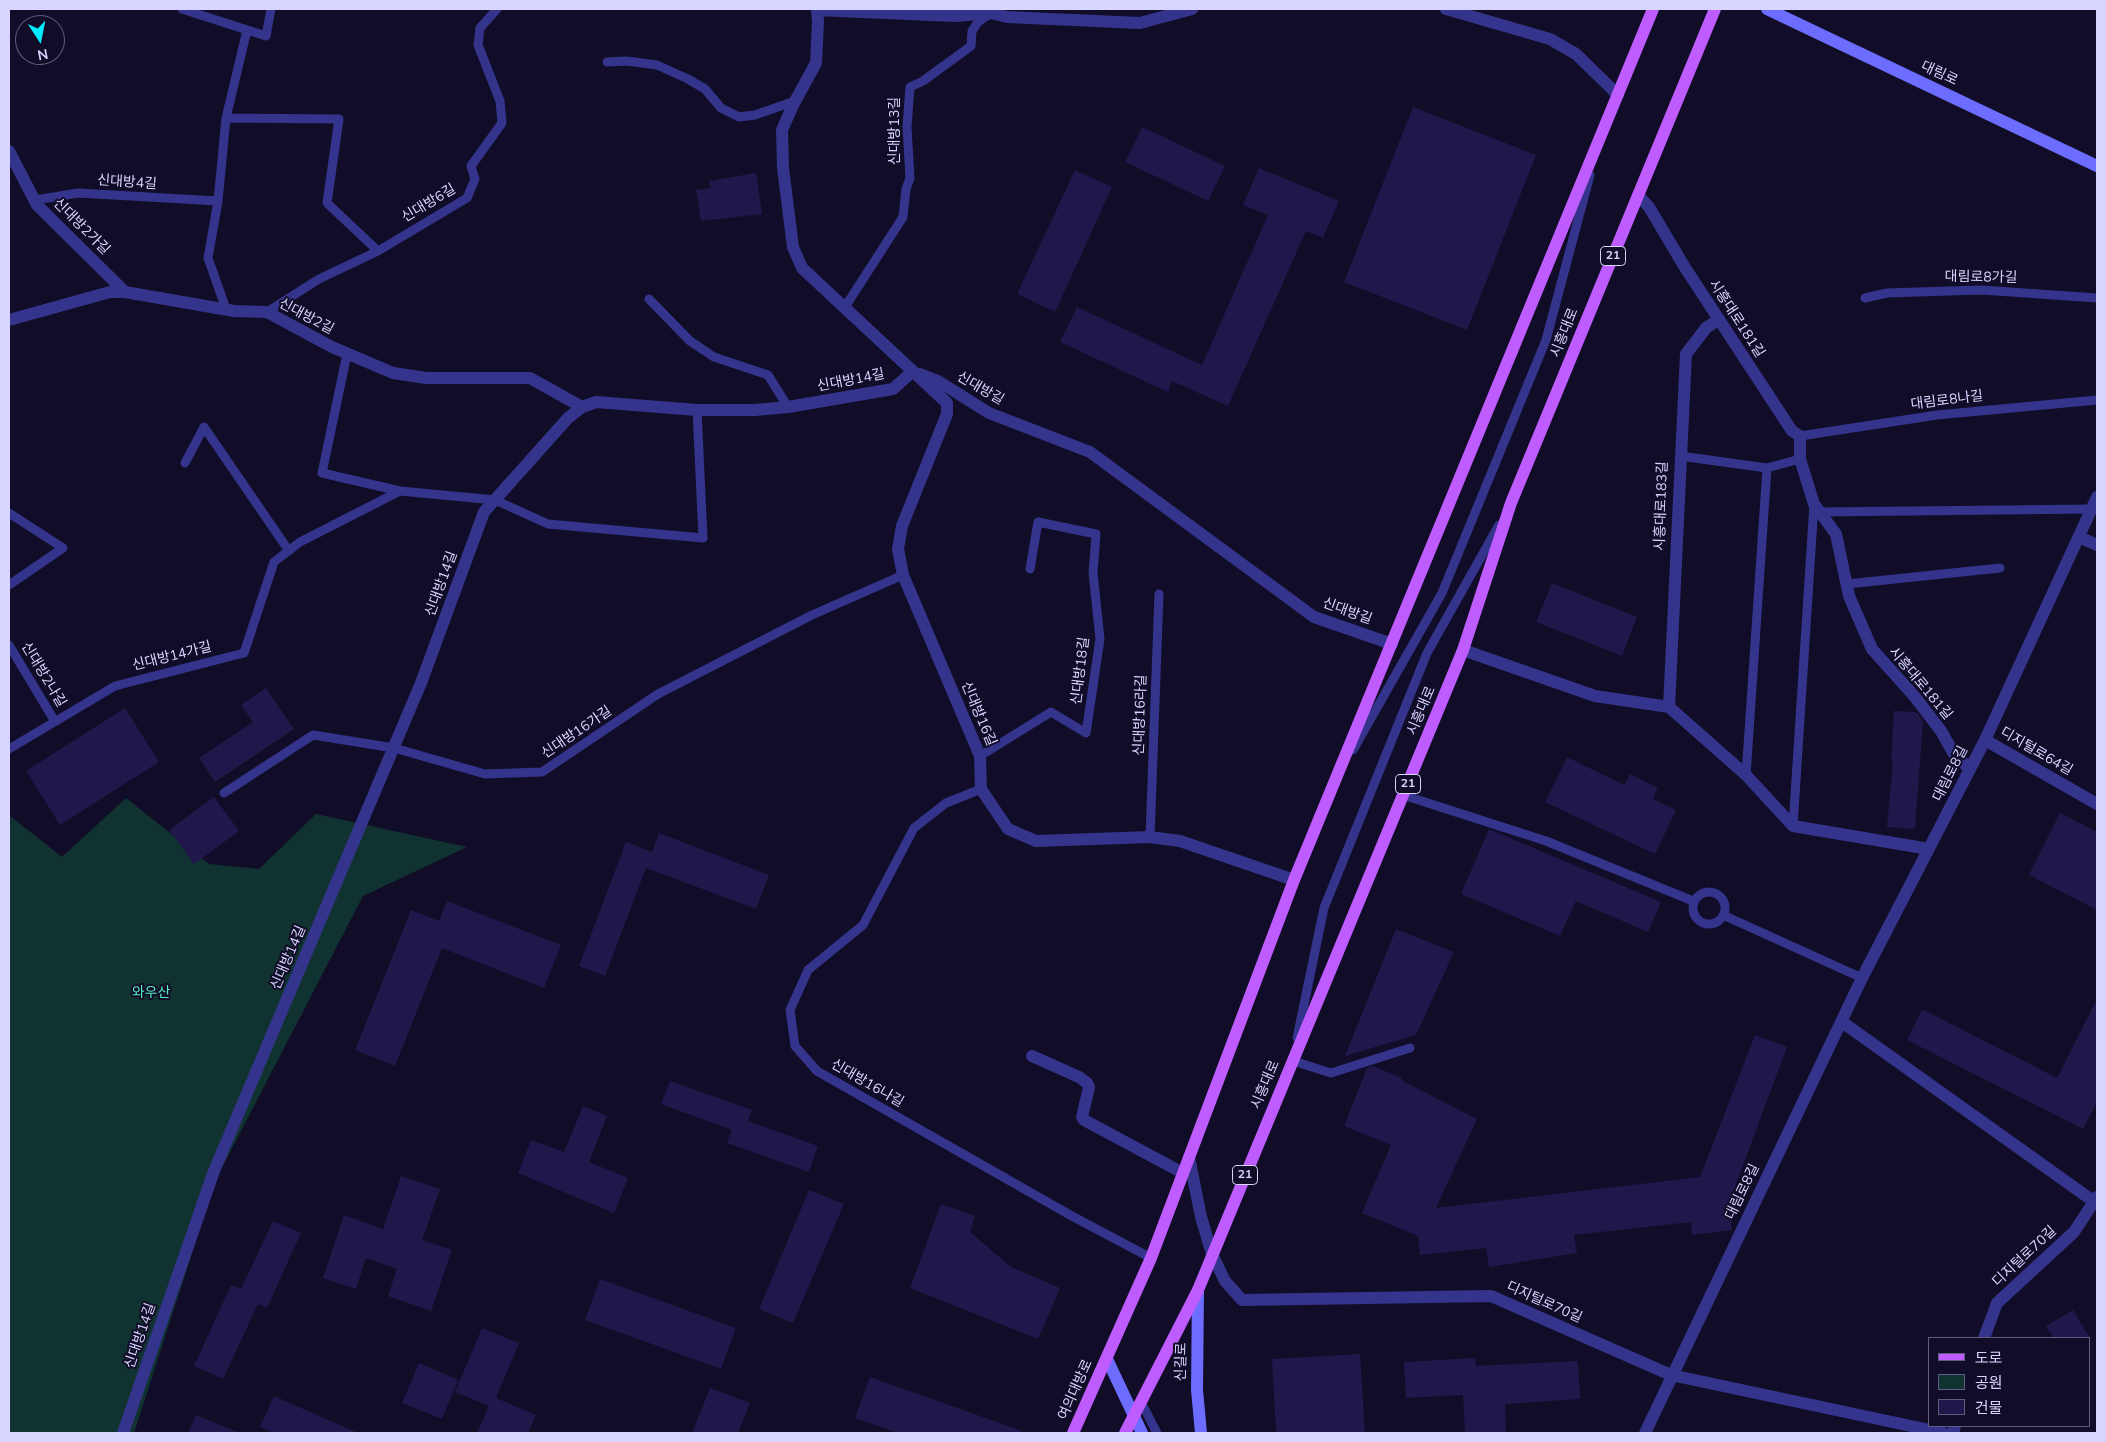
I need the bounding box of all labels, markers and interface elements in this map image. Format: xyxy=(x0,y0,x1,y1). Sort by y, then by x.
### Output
north arrow xyxy=(15,15,65,65)
text: N xyxy=(36,44,50,65)
street label: 대림로 xyxy=(1918,58,1960,90)
street label: 신대방13길 xyxy=(888,97,904,165)
street label: 신대방4길 xyxy=(97,173,157,193)
street label: 신대방6길 xyxy=(399,181,459,227)
street label: 신대방2가길 xyxy=(49,195,113,259)
road number: 21 xyxy=(1600,247,1626,266)
street label: 대림로8가길 xyxy=(1944,269,2018,287)
street label: 시흥대로181길 xyxy=(1705,277,1767,361)
street label: 신대방2길 xyxy=(276,296,336,338)
street label: 시흥대로 xyxy=(1548,306,1582,360)
street label: 신대방14길 xyxy=(816,366,886,396)
street label: 신대방길 xyxy=(953,369,1007,409)
street label: 대림로8나길 xyxy=(1910,388,1984,414)
street label: 시흥대로183길 xyxy=(1652,461,1672,551)
street label: 신대방14길 xyxy=(422,549,462,619)
street label: 신대방길 xyxy=(1320,595,1374,629)
street label: 신대방18길 xyxy=(1068,636,1094,706)
street label: 신대방2나길 xyxy=(17,639,69,711)
street label: 신대방14가길 xyxy=(131,639,213,675)
street label: 시흥대로181길 xyxy=(1885,644,1955,724)
street label: 신대방16라길 xyxy=(1131,674,1151,756)
street label: 신대방16길 xyxy=(957,679,999,749)
street label: 시흥대로 xyxy=(1404,684,1440,738)
street label: 신대방16가길 xyxy=(539,703,615,763)
street label: 디지털로64길 xyxy=(1997,724,2075,780)
street label: 대림로8길 xyxy=(1930,743,1972,805)
road number: 21 xyxy=(1396,774,1420,794)
street label: 신대방14길 xyxy=(268,923,310,993)
park label: 와우산 xyxy=(132,986,170,1002)
street label: 신대방16나길 xyxy=(828,1056,906,1112)
street label: 시흥대로 xyxy=(1248,1058,1284,1112)
street label: 대림로8길 xyxy=(1722,1161,1764,1223)
road number: 21 xyxy=(1232,1166,1258,1184)
street label: 디지털로70길 xyxy=(1990,1223,2060,1291)
street label: 디지털로70길 xyxy=(1503,1279,1585,1327)
street label: 신대방14길 xyxy=(122,1301,160,1371)
legend xyxy=(1928,1337,2091,1427)
street label: 신길로 xyxy=(1173,1343,1191,1381)
text: 도로 xyxy=(1975,1348,2003,1368)
street label: 여의대방로 xyxy=(1055,1357,1097,1423)
text: 공원 xyxy=(1975,1373,2003,1393)
text: 건물 xyxy=(1975,1398,2003,1418)

